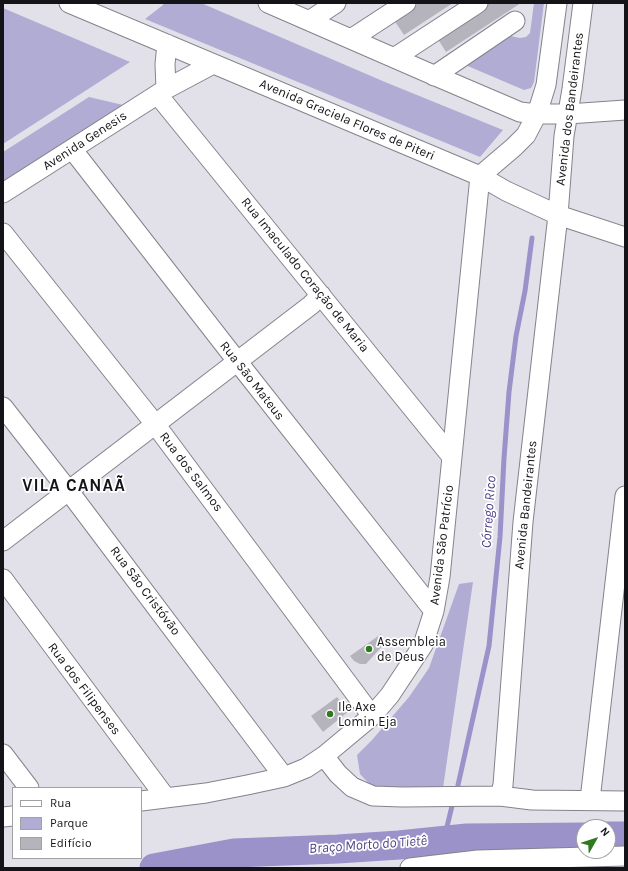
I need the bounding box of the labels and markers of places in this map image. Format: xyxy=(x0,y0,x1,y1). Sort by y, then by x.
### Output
place label: Assembleia de Deus xyxy=(377,634,446,665)
marker: Assembleia de Deus xyxy=(364,644,374,654)
place label: Ile Axe Lomin Eja xyxy=(338,699,397,730)
marker: Ile Axe Lomin Eja xyxy=(325,709,335,719)

